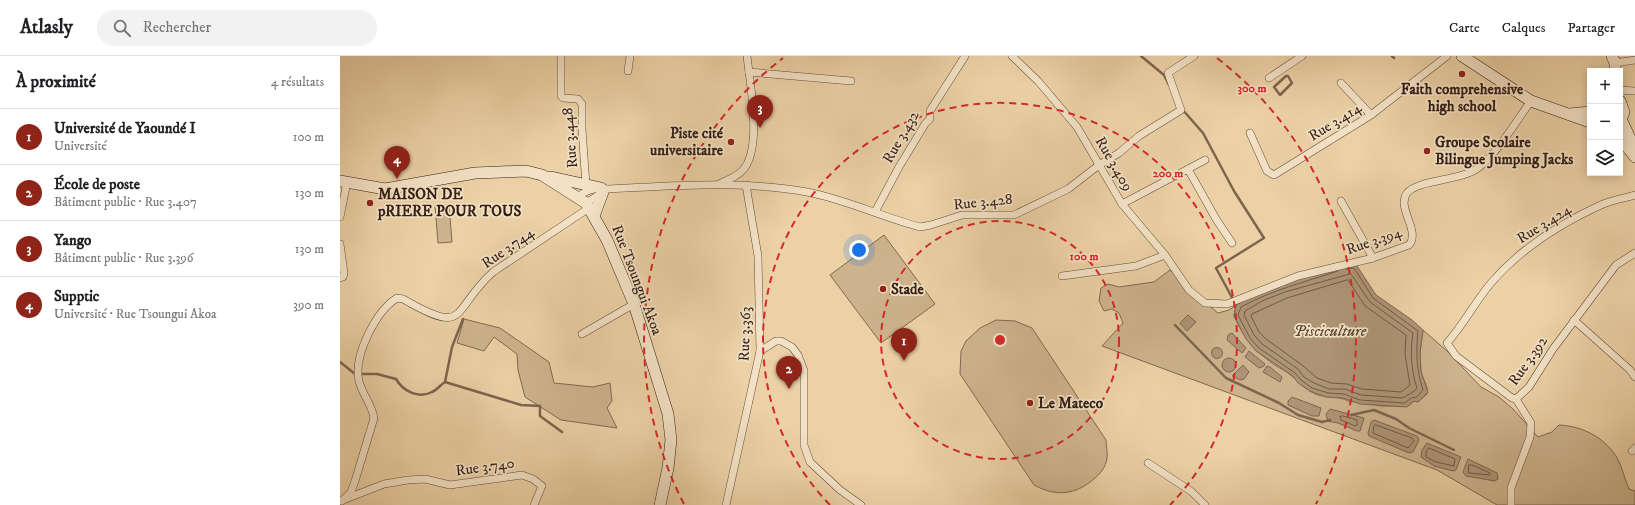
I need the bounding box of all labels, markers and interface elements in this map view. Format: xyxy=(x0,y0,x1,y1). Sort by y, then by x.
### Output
search box xyxy=(97,10,377,46)
text: Atlasly xyxy=(20,16,73,39)
icon: search xyxy=(111,17,133,39)
text: Rechercher xyxy=(143,18,211,37)
text: Carte xyxy=(1449,19,1480,37)
text: Calques xyxy=(1502,19,1545,37)
text: Partager xyxy=(1567,19,1615,37)
map controls xyxy=(1587,68,1623,176)
button: + xyxy=(1587,68,1623,104)
marker: Faith comprehensive high school xyxy=(1457,69,1467,79)
text: À proximité xyxy=(16,71,96,93)
text: 4 résultats xyxy=(271,74,324,90)
place label: Faith comprehensive high school xyxy=(1401,80,1524,116)
text: 300 m xyxy=(1238,81,1266,96)
pin: 3 xyxy=(747,95,773,128)
street label: Rue 3.414 xyxy=(1305,98,1365,146)
button: − xyxy=(1587,104,1623,140)
street label: Rue 3.448 xyxy=(558,107,582,169)
street label: Rue 3.432 xyxy=(878,107,924,167)
text: Université de Yaoundé I xyxy=(54,119,196,138)
place label: Piste cité universitaire xyxy=(650,124,724,160)
text: 1 xyxy=(27,129,31,145)
text: 100 m xyxy=(293,129,324,145)
street label: Rue 3.409 xyxy=(1091,133,1137,195)
place label: Groupe Scolaire Bilingue Jumping Jacks xyxy=(1435,133,1573,169)
marker: Piste cité universitaire xyxy=(726,137,736,147)
text: Université xyxy=(54,138,107,154)
button: layers xyxy=(1587,140,1623,176)
pin: 4 xyxy=(384,146,410,179)
marker: Groupe Scolaire Bilingue Jumping Jacks xyxy=(1422,146,1432,156)
text: 200 m xyxy=(1153,166,1183,181)
text: École de poste xyxy=(54,175,140,194)
text: 2 xyxy=(26,185,32,201)
text: 130 m xyxy=(295,185,324,201)
place label: MAISON DE pRIERE POUR TOUS xyxy=(377,185,521,221)
street label: Rue 3.428 xyxy=(952,189,1014,215)
text: Bâtiment public · Rue 3.407 xyxy=(54,194,197,210)
marker: MAISON DE pRIERE POUR TOUS xyxy=(365,198,375,208)
street label: Rue 3.424 xyxy=(1513,200,1575,248)
street label: Rue Tsoungui Akoa xyxy=(607,222,667,338)
street label: Rue 3.744 xyxy=(478,223,538,273)
street label: Rue 3.394 xyxy=(1344,223,1405,259)
text: Yango xyxy=(54,231,91,250)
your location xyxy=(849,240,869,260)
text: 3 xyxy=(27,241,31,257)
text: 130 m xyxy=(295,241,324,257)
text: 100 m xyxy=(1070,249,1098,264)
text: Bâtiment public · Rue 3.396 xyxy=(54,250,194,266)
place label: Stade xyxy=(891,280,925,299)
marker: Stade xyxy=(878,284,888,294)
text: Supptic xyxy=(54,287,99,306)
text: 4 xyxy=(25,297,33,313)
text: 390 m xyxy=(293,297,324,313)
text: Université · Rue Tsoungui Akoa xyxy=(54,306,216,322)
street label: Rue 3.363 xyxy=(735,306,755,362)
water label: Pisciculture xyxy=(1294,321,1367,341)
pin: 1 xyxy=(891,328,917,361)
street label: Rue 3.392 xyxy=(1504,332,1552,389)
centre of rings xyxy=(993,333,1007,347)
pin: 2 xyxy=(776,356,802,389)
place label: Le Mateco xyxy=(1038,394,1104,413)
marker: Le Mateco xyxy=(1025,398,1035,408)
street label: Rue 3.740 xyxy=(454,453,516,481)

